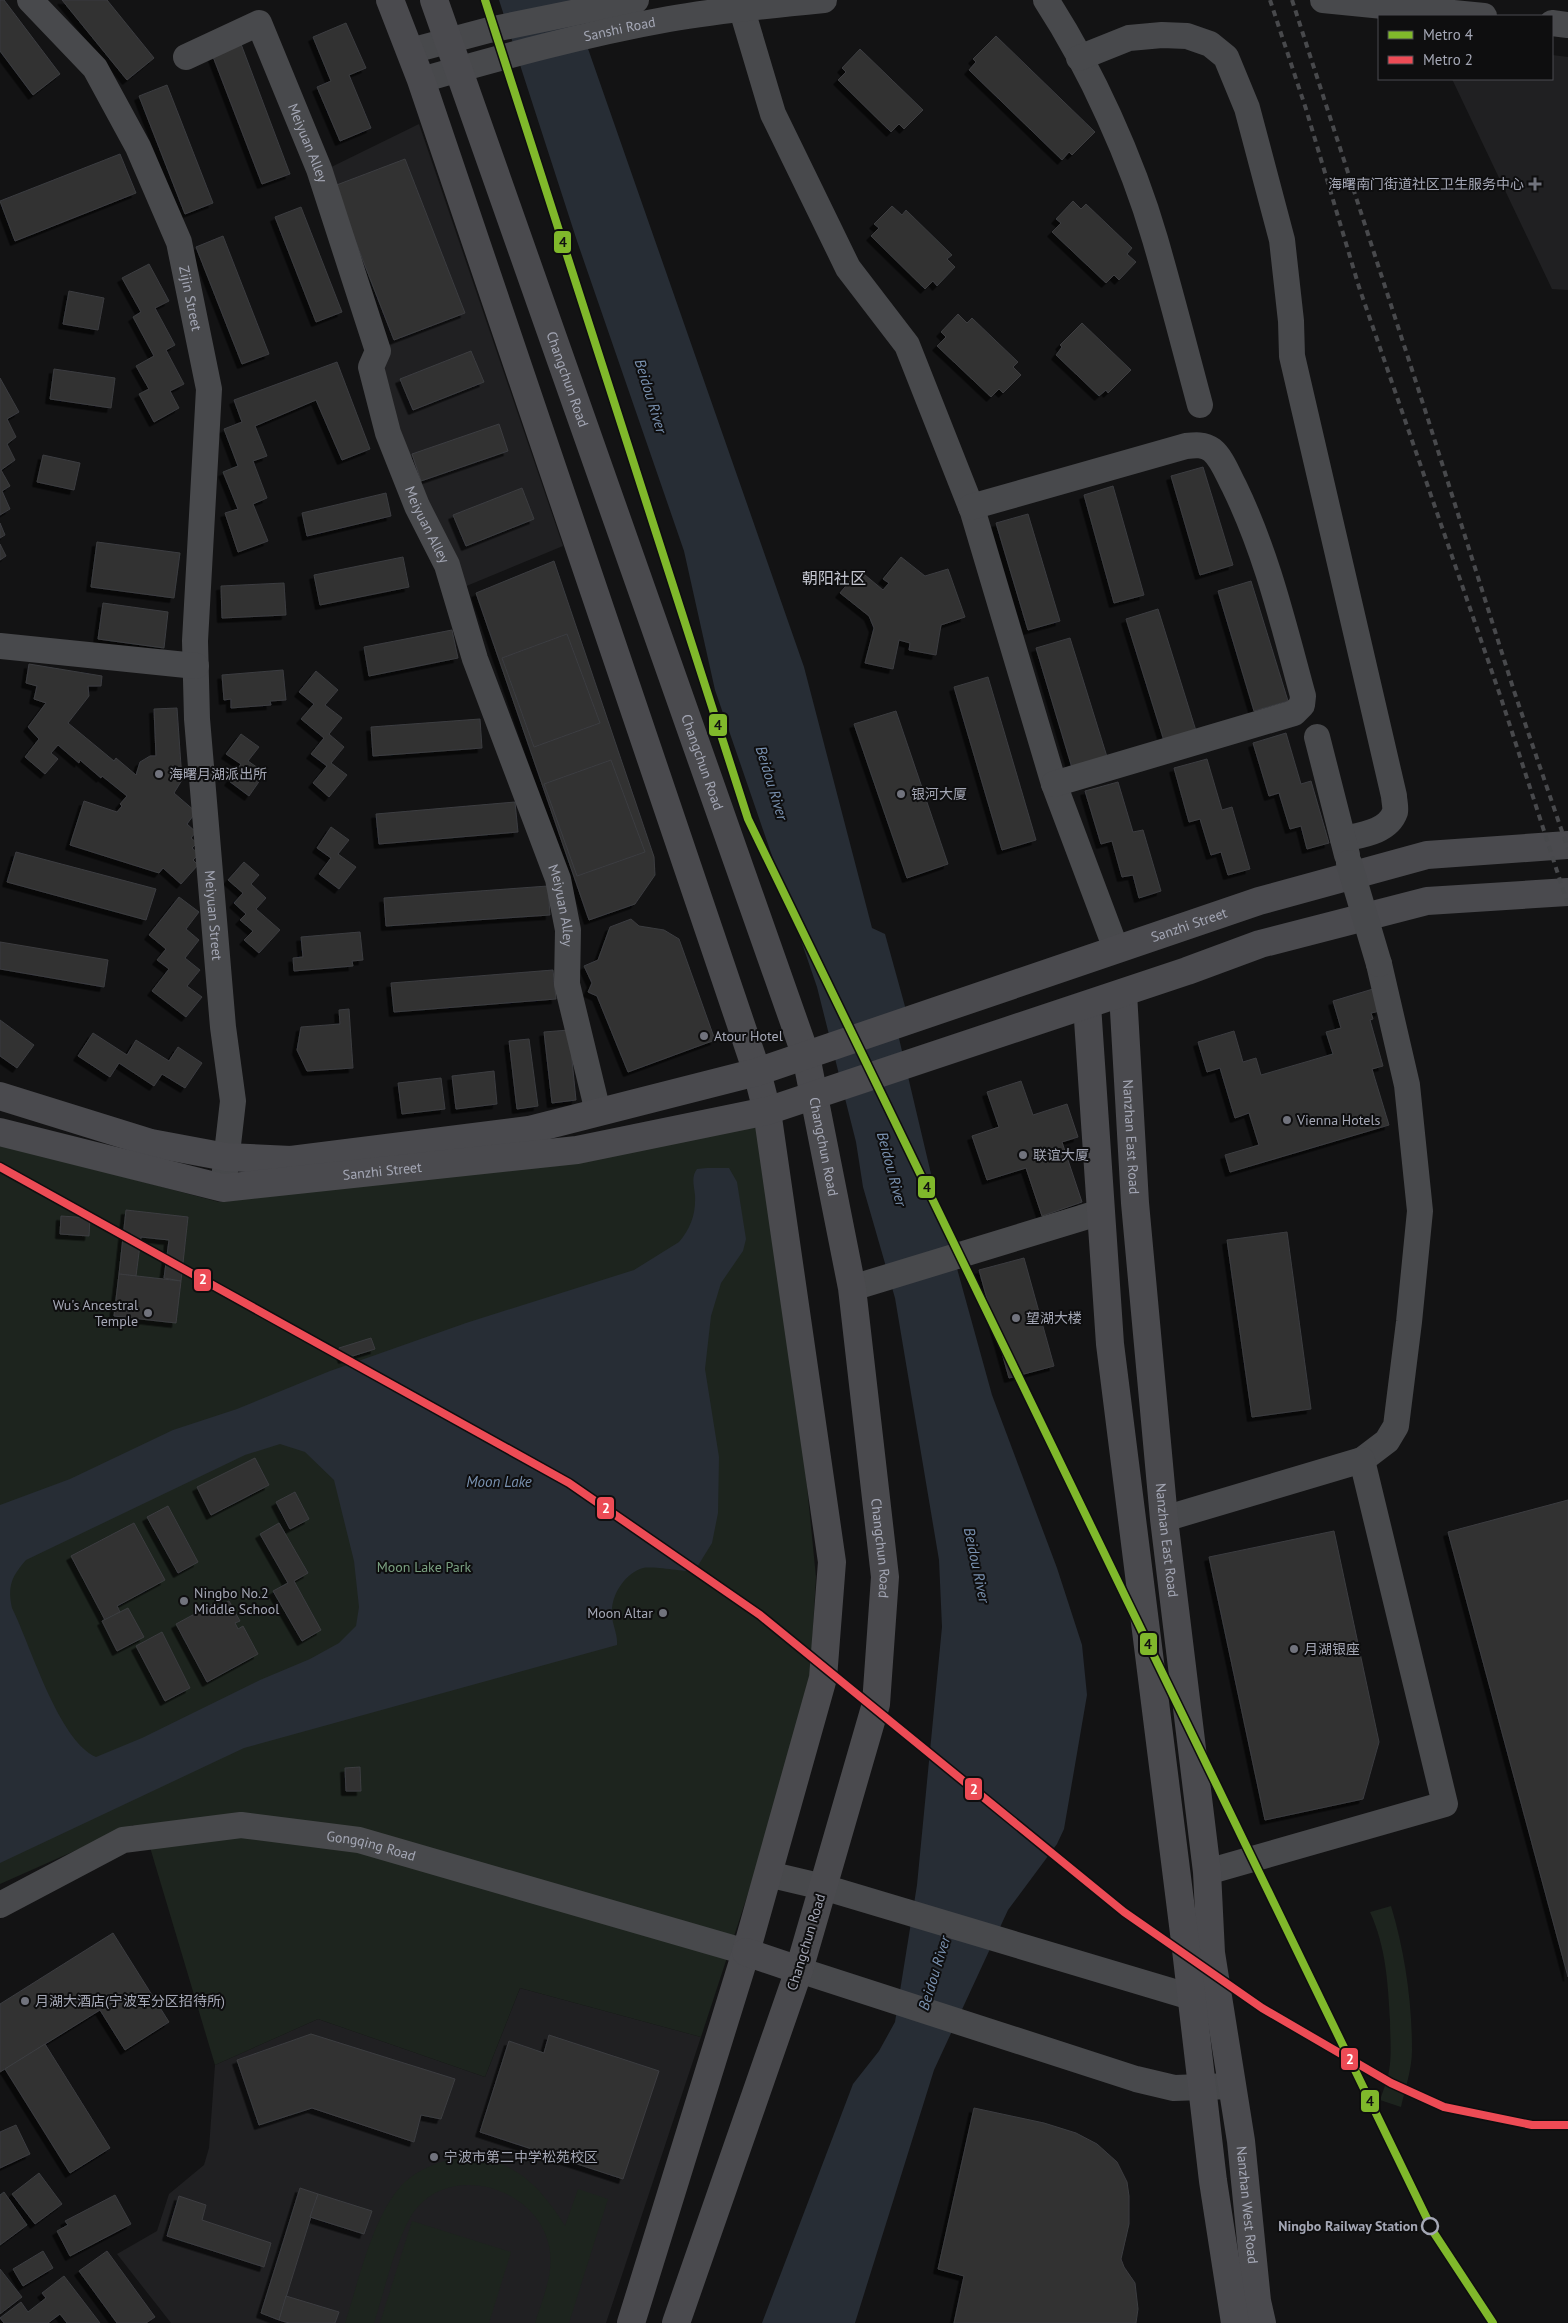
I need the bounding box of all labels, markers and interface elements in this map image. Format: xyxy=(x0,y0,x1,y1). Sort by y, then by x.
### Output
street label: Sanshi Road xyxy=(582,13,657,45)
legend xyxy=(1378,15,1553,80)
text: Metro 4 xyxy=(1423,25,1473,44)
text: Metro 2 xyxy=(1423,50,1473,69)
street label: Meiyuan Alley xyxy=(284,101,332,185)
place label: 海曙南门街道社区卫生服务中心 xyxy=(1328,175,1524,193)
marker: 海曙南门街道社区卫生服务中心 xyxy=(1528,177,1542,191)
line badge: 4 xyxy=(553,230,572,254)
text: 4 xyxy=(559,233,567,251)
street label: Zijin Street xyxy=(175,264,206,333)
street label: Changchun Road xyxy=(542,329,593,430)
water label: Beidou River xyxy=(631,357,672,436)
street label: Meiyuan Alley xyxy=(401,483,454,567)
district label: 朝阳社区 xyxy=(802,568,866,588)
street label: Changchun Road xyxy=(677,712,728,812)
line badge: 4 xyxy=(708,713,728,737)
text: 4 xyxy=(714,716,722,734)
water label: Beidou River xyxy=(752,744,793,823)
place label: 海曙月湖派出所 xyxy=(169,765,267,783)
marker: 海曙月湖派出所 xyxy=(153,768,165,780)
place label: 银河大厦 xyxy=(911,785,967,803)
marker: 银河大厦 xyxy=(895,788,907,800)
street label: Meiyuan Alley xyxy=(544,862,577,947)
street label: Meiyuan Street xyxy=(201,870,226,961)
street label: Sanzhi Street xyxy=(1149,903,1230,946)
place label: Atour Hotel xyxy=(714,1027,783,1045)
marker: Atour Hotel xyxy=(698,1030,710,1042)
street label: Nanzhan East Road xyxy=(1119,1079,1143,1195)
street label: Changchun Road xyxy=(805,1096,843,1198)
place label: Vienna Hotels xyxy=(1296,1111,1381,1129)
marker: Vienna Hotels xyxy=(1281,1114,1293,1126)
water label: Beidou River xyxy=(873,1130,911,1209)
place label: 联谊大厦 xyxy=(1033,1146,1089,1164)
marker: 联谊大厦 xyxy=(1017,1149,1029,1161)
street label: Sanzhi Street xyxy=(342,1158,423,1184)
line badge: 4 xyxy=(917,1175,936,1199)
text: 4 xyxy=(923,1178,931,1196)
line badge: 2 xyxy=(193,1268,212,1292)
text: 2 xyxy=(199,1270,207,1288)
place label: Wu's Ancestral Temple xyxy=(53,1296,138,1330)
marker: Wu's Ancestral Temple xyxy=(142,1307,154,1319)
place label: 望湖大楼 xyxy=(1026,1309,1082,1327)
marker: 望湖大楼 xyxy=(1010,1312,1022,1324)
water label: Moon Lake xyxy=(466,1472,532,1491)
street label: Nanzhan East Road xyxy=(1152,1482,1182,1598)
line badge: 2 xyxy=(596,1496,615,1520)
street label: Changchun Road xyxy=(867,1497,894,1599)
text: 2 xyxy=(602,1499,610,1517)
water label: Beidou River xyxy=(960,1526,994,1605)
park label: Moon Lake Park xyxy=(377,1558,472,1576)
place label: Ningbo No.2 Middle School xyxy=(194,1584,279,1618)
marker: Ningbo No.2 Middle School xyxy=(178,1595,190,1607)
place label: Moon Altar xyxy=(587,1604,653,1622)
marker: Moon Altar xyxy=(657,1607,669,1619)
line badge: 4 xyxy=(1139,1632,1158,1656)
text: 4 xyxy=(1144,1635,1152,1653)
place label: 月湖银座 xyxy=(1304,1640,1360,1658)
marker: 月湖银座 xyxy=(1288,1643,1300,1655)
line badge: 2 xyxy=(964,1777,983,1801)
text: 2 xyxy=(970,1780,978,1798)
street label: Gongqing Road xyxy=(325,1827,418,1865)
street label: Changchun Road xyxy=(783,1891,829,1993)
water label: Beidou River xyxy=(914,1933,955,2012)
place label: 月湖大酒店(宁波军分区招待所) xyxy=(35,1992,225,2010)
marker: 月湖大酒店(宁波军分区招待所) xyxy=(19,1995,31,2007)
line badge: 2 xyxy=(1340,2047,1359,2071)
text: 2 xyxy=(1346,2050,1354,2068)
line badge: 4 xyxy=(1360,2089,1380,2113)
text: 4 xyxy=(1366,2092,1374,2110)
street label: Nanzhan West Road xyxy=(1233,2145,1262,2265)
place label: 宁波市第二中学松苑校区 xyxy=(444,2148,598,2166)
marker: 宁波市第二中学松苑校区 xyxy=(428,2151,440,2163)
place label: Ningbo Railway Station xyxy=(1278,2217,1418,2235)
marker: Ningbo Railway Station xyxy=(1421,2217,1439,2235)

